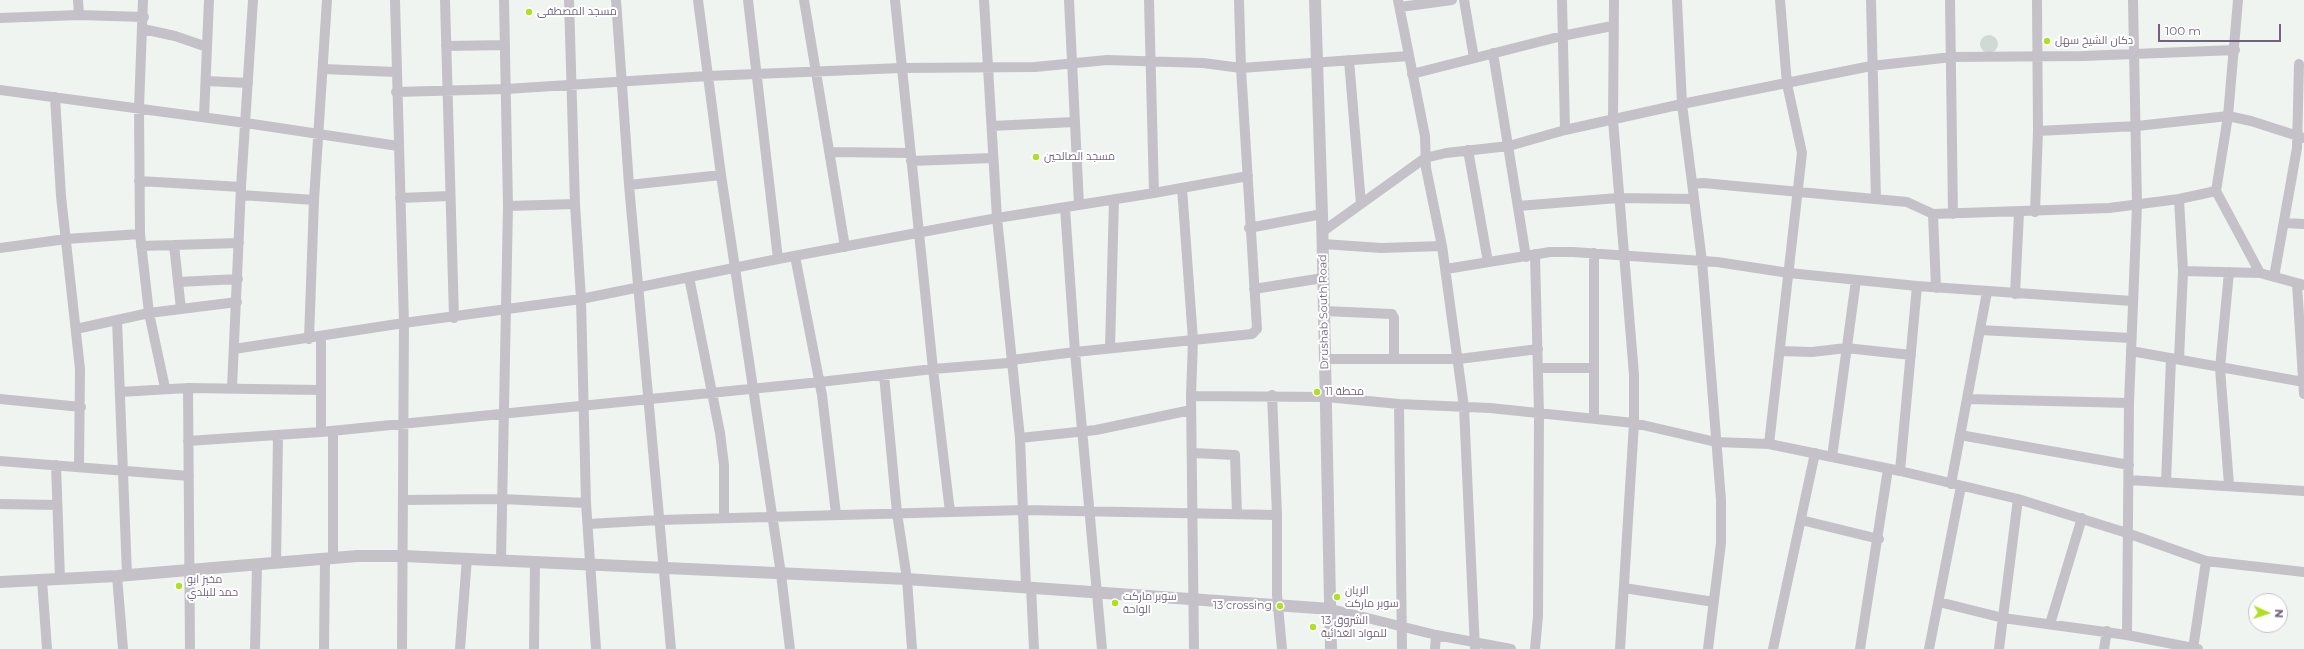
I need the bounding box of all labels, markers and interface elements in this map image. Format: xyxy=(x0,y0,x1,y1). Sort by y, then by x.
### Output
place label: مسجد المصطفى xyxy=(537,5,617,19)
marker: مسجد المصطفى xyxy=(524,7,534,17)
scale bar xyxy=(2160,16,2283,42)
text: 100 m xyxy=(2165,23,2201,38)
place label: دكان الشيخ سهل xyxy=(2055,34,2133,48)
marker: دكان الشيخ سهل xyxy=(2042,36,2052,46)
place label: مسجد الصالحين xyxy=(1044,150,1115,164)
marker: مسجد الصالحين xyxy=(1031,152,1041,162)
street label: Drushab South Road xyxy=(1316,254,1332,370)
place label: محطة 11 xyxy=(1325,385,1364,399)
marker: محطة 11 xyxy=(1312,387,1322,397)
place label: مخبز ابو حمد للبلدي xyxy=(187,573,238,599)
marker: مخبز ابو حمد للبلدي xyxy=(174,581,184,591)
place label: الريان سوبر ماركت xyxy=(1345,584,1399,610)
place label: سوبر ماركت الواحة xyxy=(1123,590,1177,616)
marker: الريان سوبر ماركت xyxy=(1332,592,1342,602)
north arrow xyxy=(2248,593,2288,633)
marker: سوبر ماركت الواحة xyxy=(1110,598,1120,608)
place label: 13 crossing xyxy=(1213,599,1272,613)
marker: 13 crossing xyxy=(1275,601,1285,611)
text: N xyxy=(2272,609,2286,618)
place label: الشروق 13 للمواد الغذائية xyxy=(1321,614,1387,640)
marker: الشروق 13 للمواد الغذائية xyxy=(1308,622,1318,632)

